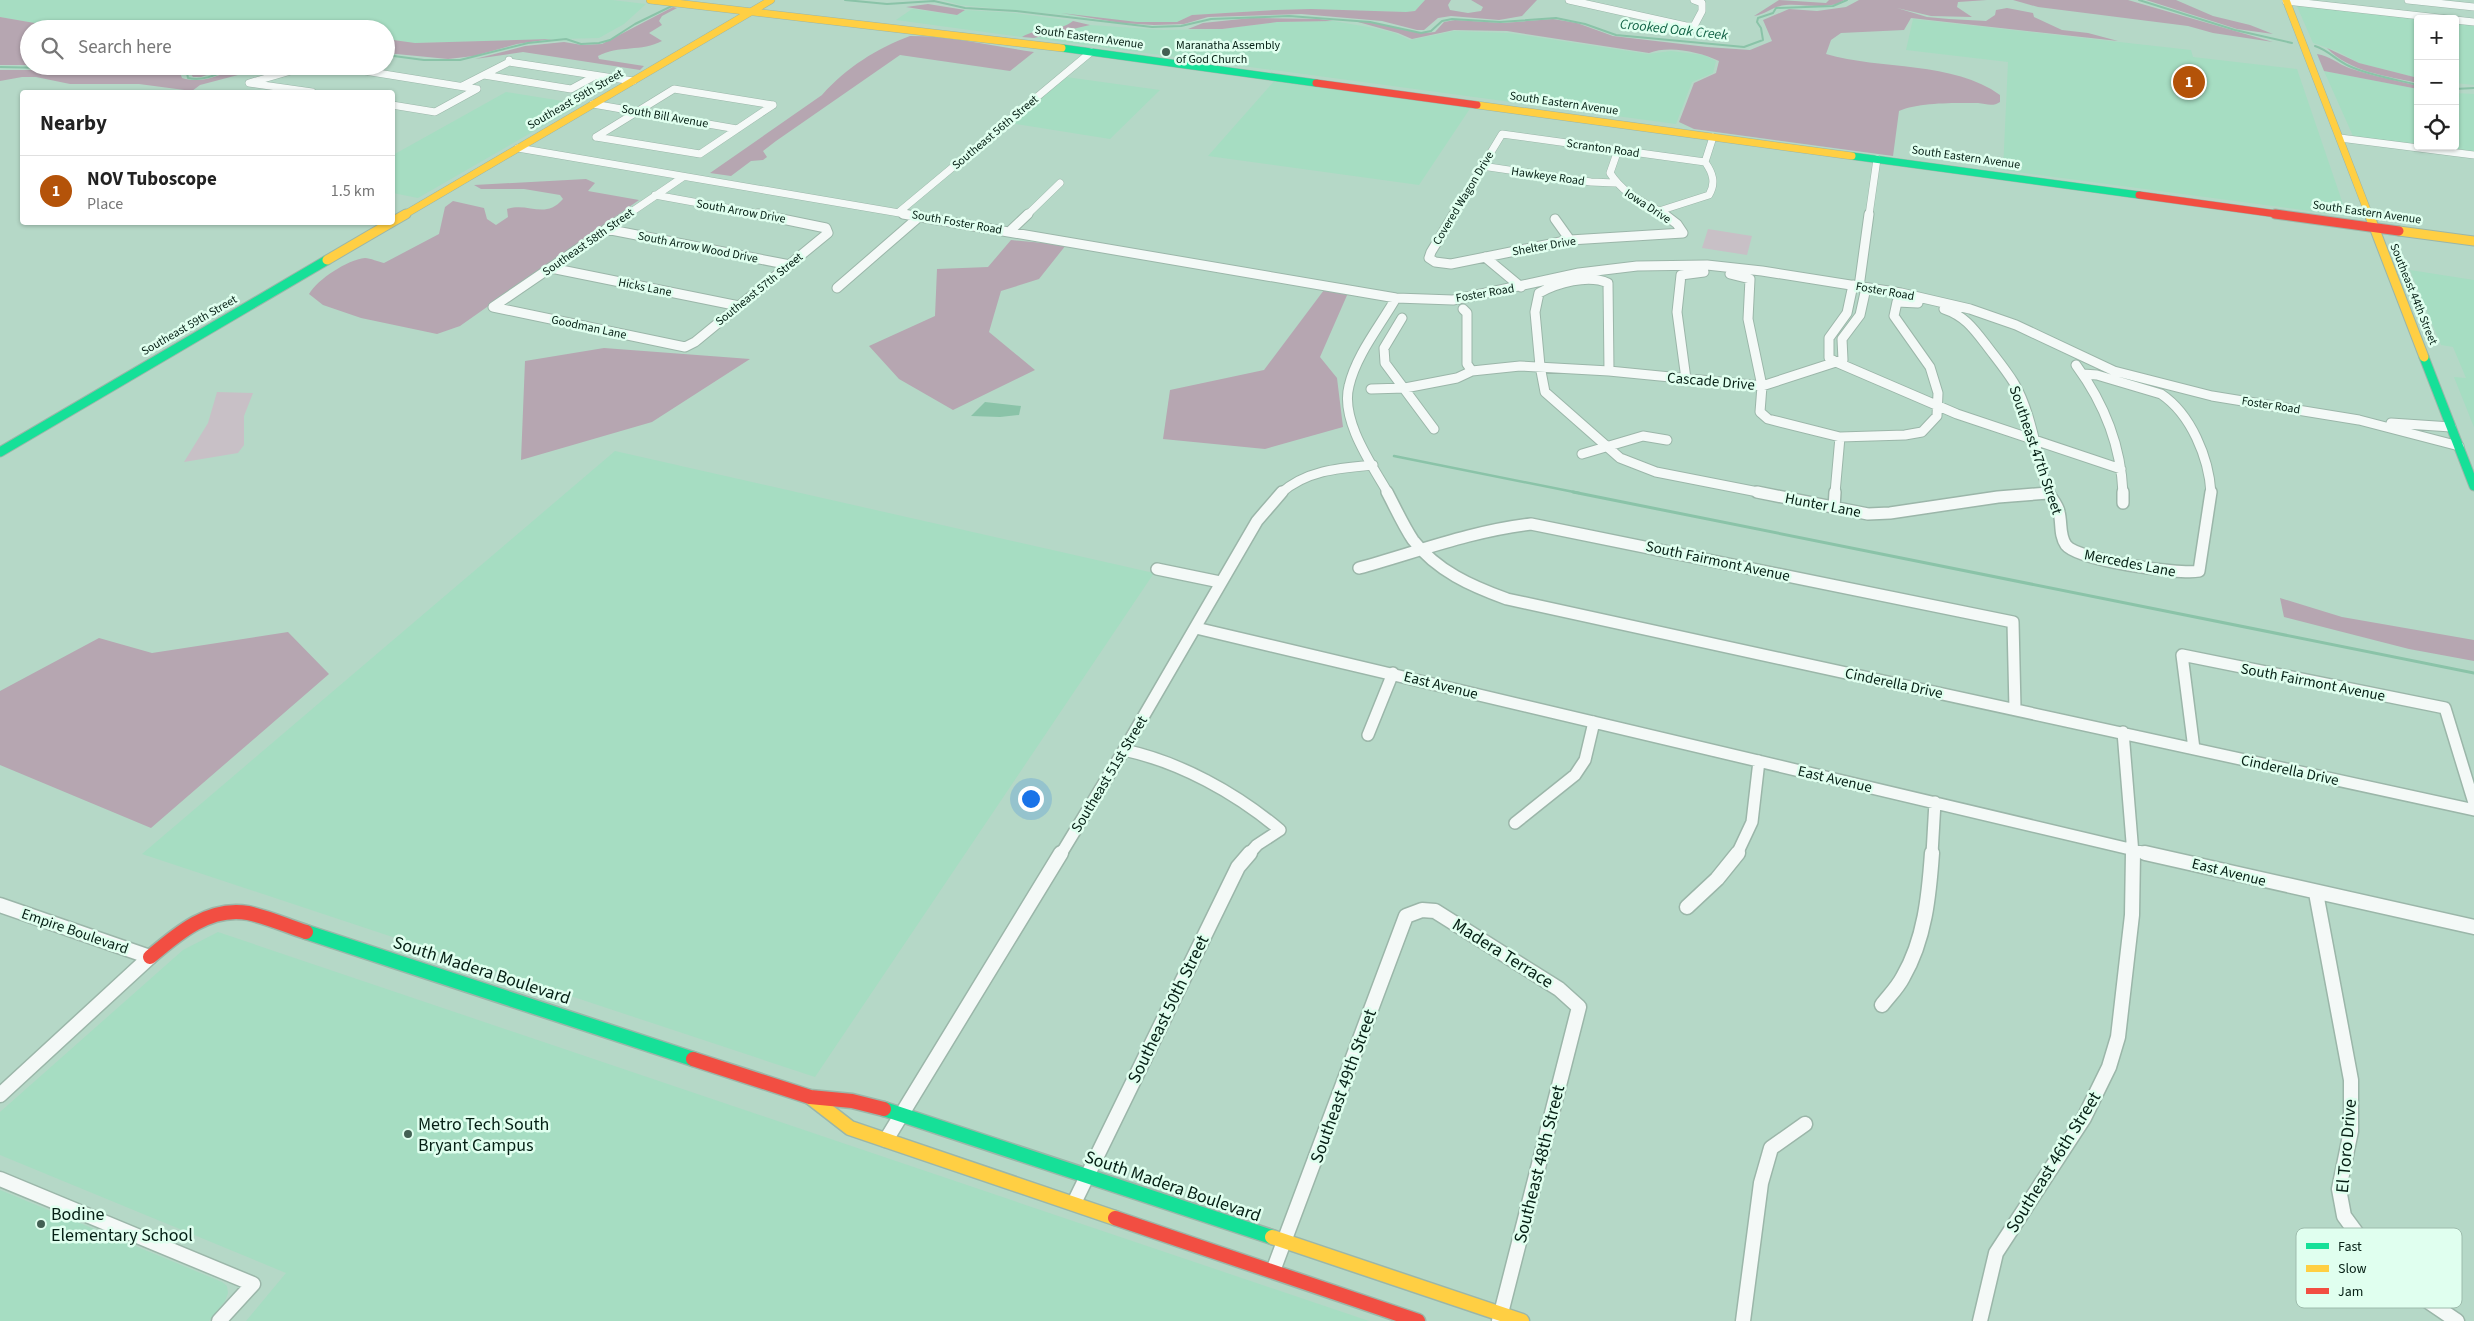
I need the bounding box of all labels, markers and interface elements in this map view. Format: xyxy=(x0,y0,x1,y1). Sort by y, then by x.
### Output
water label: Crooked Oak Creek xyxy=(1619,14,1729,46)
map controls xyxy=(2414,15,2459,150)
button: + xyxy=(2414,15,2459,60)
search box xyxy=(20,20,395,75)
street label: South Eastern Avenue xyxy=(1034,21,1144,54)
icon: search xyxy=(38,34,66,62)
text: Search here xyxy=(78,34,172,61)
place label: Maranatha Assembly of God Church xyxy=(1176,37,1281,68)
marker: Maranatha Assembly of God Church xyxy=(1160,46,1172,58)
button: − xyxy=(2414,60,2459,105)
pin: 1 xyxy=(2173,63,2205,101)
street label: Southeast 59th Street xyxy=(524,65,626,134)
street label: South Eastern Avenue xyxy=(1509,87,1619,120)
street label: Southeast 56th Street xyxy=(948,91,1042,174)
street label: South Bill Avenue xyxy=(620,100,710,133)
button: locate xyxy=(2414,105,2459,150)
text: Nearby xyxy=(40,108,107,138)
street label: Scranton Road xyxy=(1565,135,1641,162)
street label: South Eastern Avenue xyxy=(1911,141,2021,174)
street label: Covered Wagon Drive xyxy=(1429,148,1498,248)
street label: Hawkeye Road xyxy=(1510,163,1586,190)
text: NOV Tuboscope xyxy=(87,166,217,193)
text: 1 xyxy=(52,180,60,202)
text: 1.5 km xyxy=(331,180,375,202)
street label: Iowa Drive xyxy=(1621,185,1674,228)
text: Place xyxy=(87,193,123,215)
street label: South Arrow Drive xyxy=(695,195,787,228)
street label: South Eastern Avenue xyxy=(2312,196,2422,229)
street label: Southeast 58th Street xyxy=(539,204,637,280)
street label: South Foster Road xyxy=(910,206,1004,239)
street label: South Arrow Wood Drive xyxy=(636,227,760,267)
street label: Shelter Drive xyxy=(1511,233,1577,260)
street label: Southeast 44th Street xyxy=(2385,241,2442,347)
street label: Southeast 57th Street xyxy=(712,249,807,330)
street label: Hicks Lane xyxy=(617,274,673,301)
street label: Foster Road xyxy=(1854,278,1916,305)
street label: Foster Road xyxy=(1454,280,1516,307)
street label: Southeast 59th Street xyxy=(138,291,240,360)
street label: Goodman Lane xyxy=(550,311,628,344)
street label: Cascade Drive xyxy=(1666,367,1756,396)
street label: Southeast 47th Street xyxy=(2004,383,2067,517)
street label: Foster Road xyxy=(2240,392,2301,419)
street label: Hunter Lane xyxy=(1783,488,1863,523)
street label: South Fairmont Avenue xyxy=(1644,536,1792,587)
street label: Mercedes Lane xyxy=(2082,544,2178,583)
street label: South Fairmont Avenue xyxy=(2239,658,2387,707)
street label: Cinderella Drive xyxy=(1843,663,1945,704)
street label: East Avenue xyxy=(1402,666,1480,705)
street label: Southeast 51st Street xyxy=(1066,712,1153,837)
street label: Cinderella Drive xyxy=(2239,750,2341,791)
street label: East Avenue xyxy=(1796,761,1874,798)
your location xyxy=(1018,786,1044,812)
street label: East Avenue xyxy=(2190,853,2268,892)
street label: Empire Boulevard xyxy=(18,903,131,960)
street label: Madera Terrace xyxy=(1447,912,1558,994)
street label: South Madera Boulevard xyxy=(390,930,574,1011)
street label: Southeast 50th Street xyxy=(1122,931,1215,1088)
street label: Southeast 49th Street xyxy=(1304,1006,1383,1167)
street label: Southeast 48th Street xyxy=(1508,1082,1571,1246)
street label: Southeast 46th Street xyxy=(2000,1087,2107,1238)
street label: El Toro Drive xyxy=(2330,1098,2363,1194)
place label: Metro Tech South Bryant Campus xyxy=(418,1112,549,1158)
marker: Metro Tech South Bryant Campus xyxy=(402,1128,414,1140)
street label: South Madera Boulevard xyxy=(1081,1145,1264,1228)
place label: Bodine Elementary School xyxy=(51,1202,193,1248)
marker: Bodine Elementary School xyxy=(35,1218,47,1230)
legend xyxy=(2296,1228,2462,1308)
text: Fast xyxy=(2338,1237,2362,1257)
text: Slow xyxy=(2338,1259,2367,1279)
text: Jam xyxy=(2338,1282,2363,1302)

